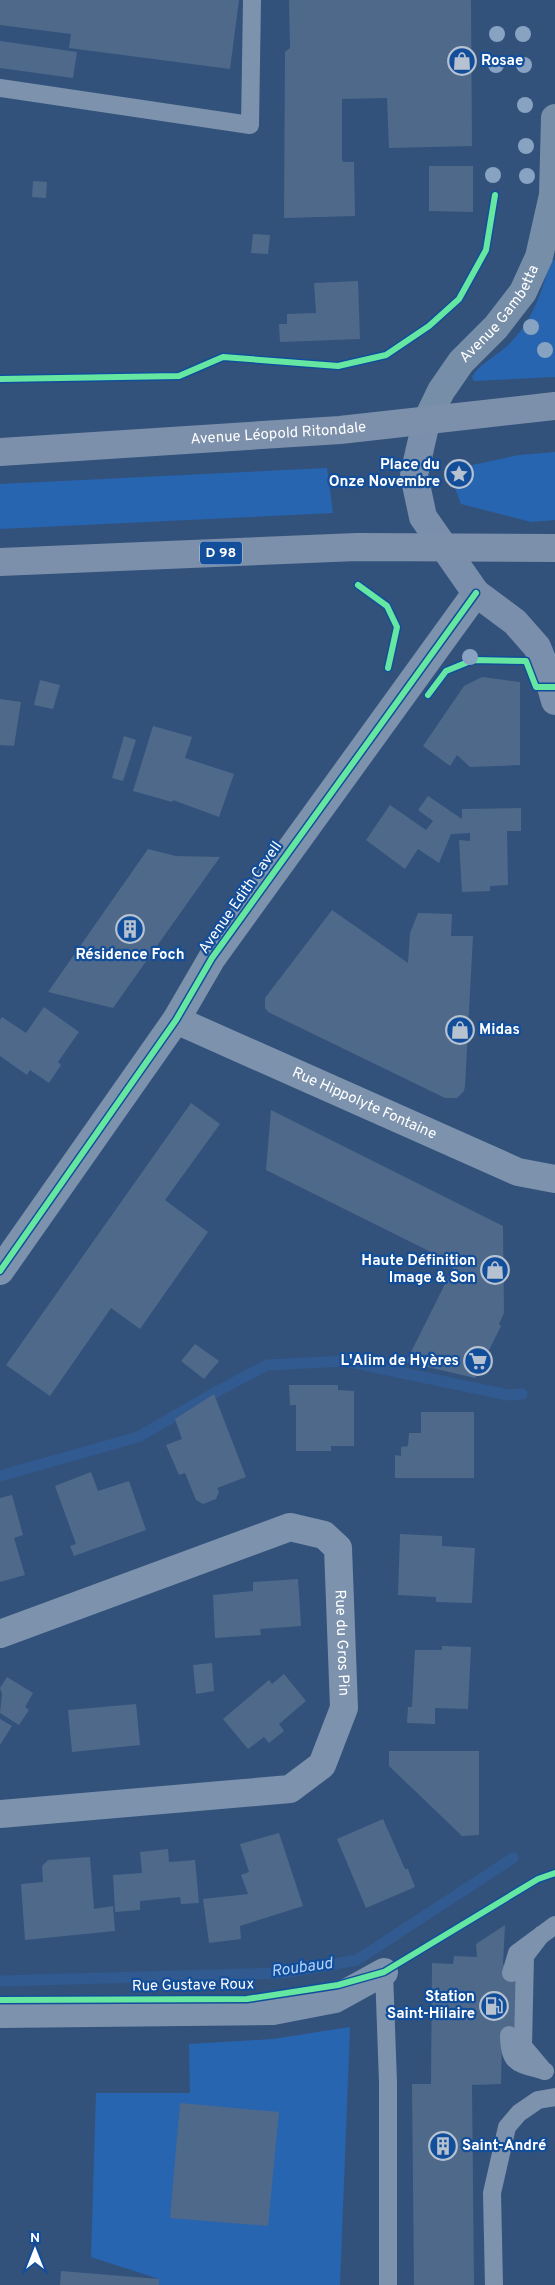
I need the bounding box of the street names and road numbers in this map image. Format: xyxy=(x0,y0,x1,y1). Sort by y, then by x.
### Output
street label: Avenue Gambetta xyxy=(456,262,544,367)
street label: Avenue Léopold Ritondale xyxy=(190,418,367,449)
road number: D 98 xyxy=(200,542,242,564)
street label: Avenue Edith Cavell xyxy=(195,838,287,958)
street label: Rue Hippolyte Fontaine xyxy=(289,1063,440,1144)
street label: Rue du Gros Pin xyxy=(330,1589,353,1696)
street label: Rue Gustave Roux xyxy=(132,1975,255,1997)

